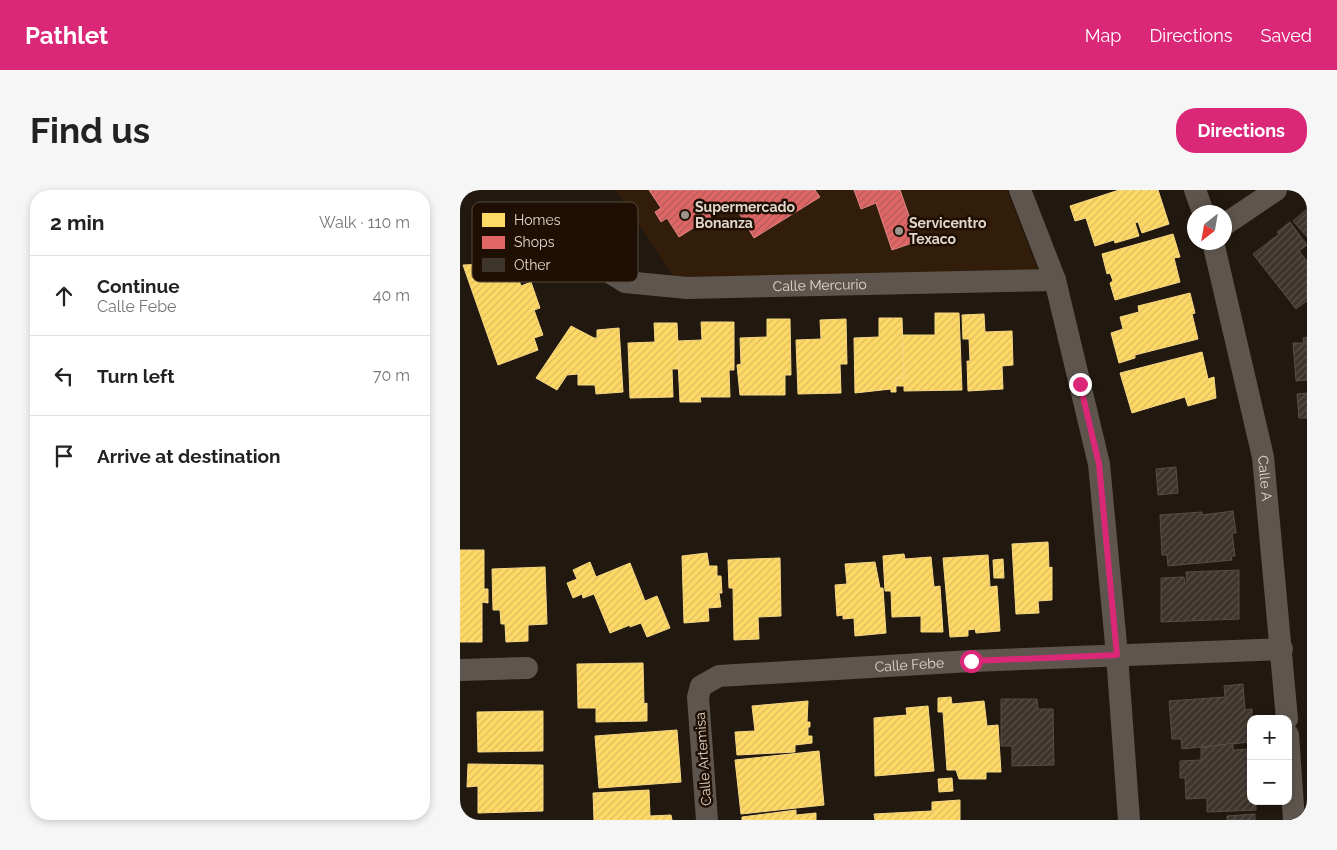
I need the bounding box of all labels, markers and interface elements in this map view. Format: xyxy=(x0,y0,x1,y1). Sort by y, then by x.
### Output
text: Pathlet xyxy=(25,21,108,50)
text: Map xyxy=(1085,25,1121,46)
text: Directions xyxy=(1149,25,1233,46)
text: Saved xyxy=(1261,25,1312,46)
button: Directions xyxy=(1176,108,1307,153)
text: Find us xyxy=(30,110,150,151)
place label: Supermercado Bonanza xyxy=(695,199,796,231)
legend xyxy=(472,202,638,282)
north arrow xyxy=(1187,205,1232,250)
marker: Supermercado Bonanza xyxy=(679,209,691,221)
text: 2 min xyxy=(50,210,104,235)
text: Homes xyxy=(514,212,561,228)
text: Walk · 110 m xyxy=(319,213,410,232)
place label: Servicentro Texaco xyxy=(909,215,987,247)
marker: Servicentro Texaco xyxy=(893,225,905,237)
text: Shops xyxy=(514,234,555,250)
text: Other xyxy=(514,257,551,273)
text: Continue xyxy=(97,275,180,297)
street label: Calle Mercurio xyxy=(772,276,867,294)
icon: ahead xyxy=(50,282,78,310)
text: 40 m xyxy=(373,286,410,305)
text: Calle Febe xyxy=(97,297,176,316)
icon: left xyxy=(50,362,78,390)
text: Turn left xyxy=(97,365,174,387)
text: 70 m xyxy=(373,366,410,385)
route end xyxy=(1069,373,1092,396)
icon: arrive xyxy=(50,442,78,470)
text: Arrive at destination xyxy=(97,445,281,467)
street label: Calle A xyxy=(1255,455,1275,502)
route start xyxy=(960,650,983,673)
street label: Calle Febe xyxy=(874,655,945,675)
street label: Calle Artemisa xyxy=(692,712,714,806)
map controls xyxy=(1247,715,1292,805)
button: + xyxy=(1247,715,1292,760)
button: − xyxy=(1247,760,1292,805)

